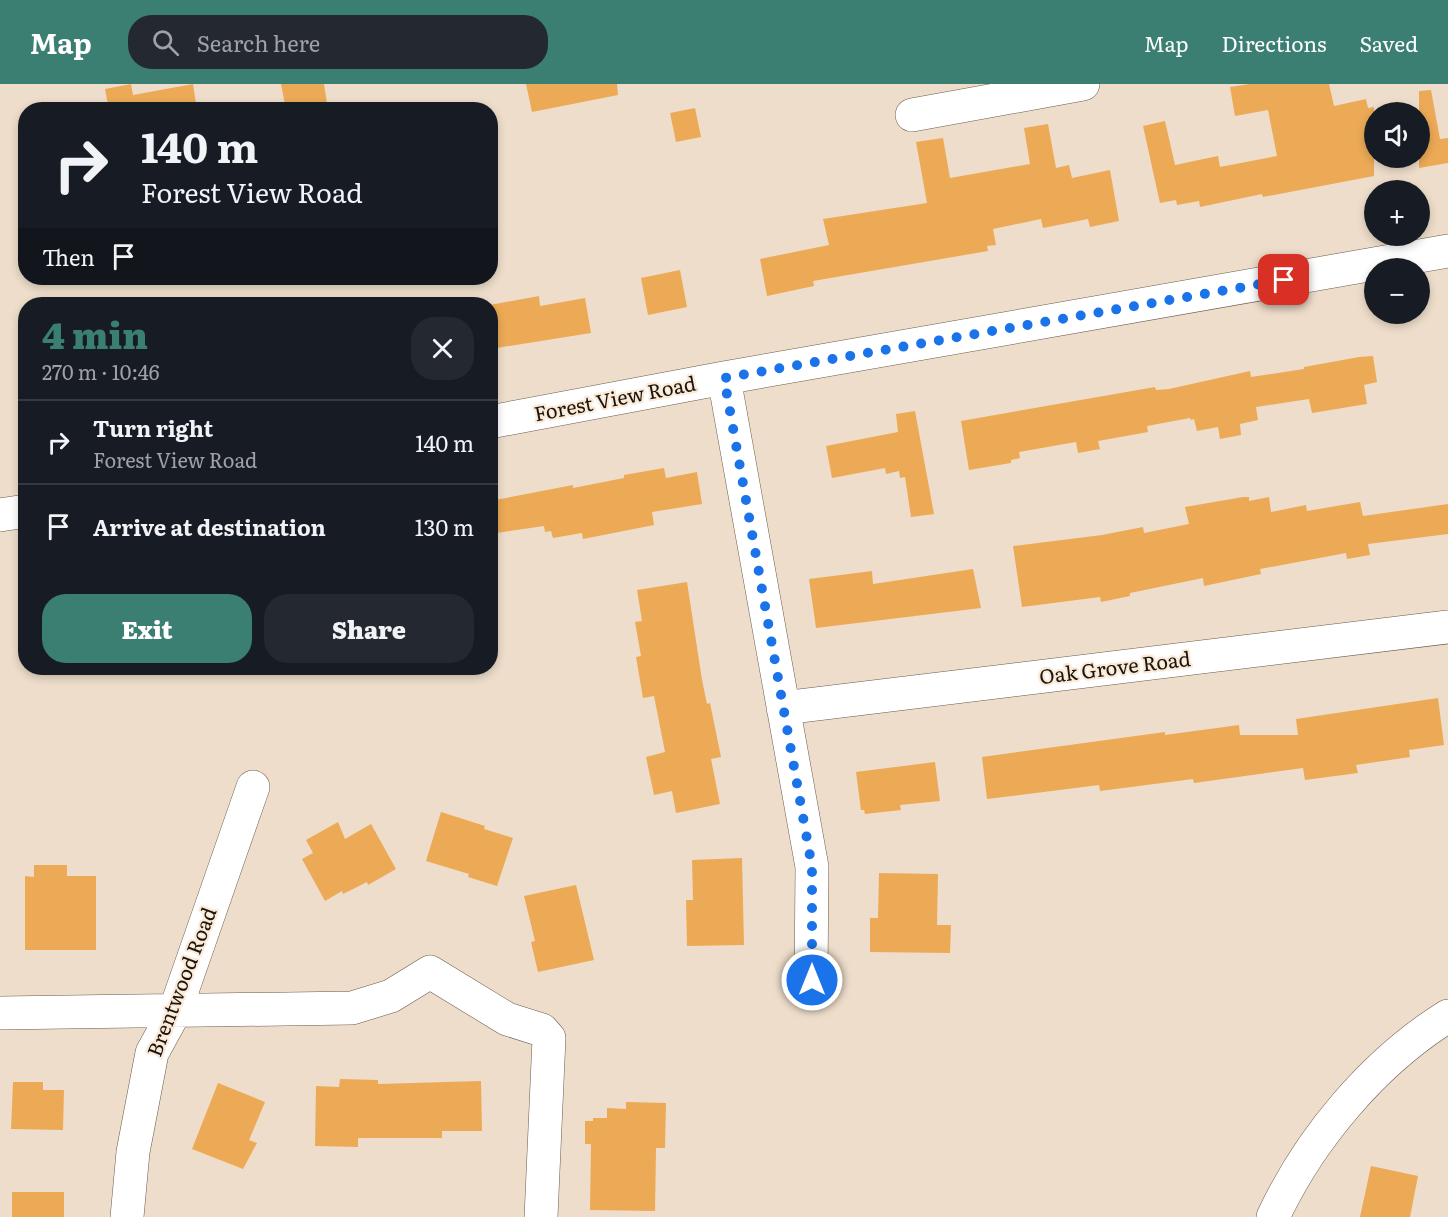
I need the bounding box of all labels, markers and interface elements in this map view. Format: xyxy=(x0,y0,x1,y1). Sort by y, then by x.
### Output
search box xyxy=(128,15,548,69)
text: Map xyxy=(30,21,92,63)
icon: search xyxy=(149,26,182,59)
text: Search here xyxy=(197,26,320,59)
text: Map xyxy=(1144,27,1189,58)
text: Directions xyxy=(1222,27,1327,58)
text: Saved xyxy=(1360,27,1418,58)
map controls xyxy=(1364,102,1430,324)
button: sound xyxy=(1364,102,1430,168)
text: 140 m xyxy=(141,114,258,176)
icon: right xyxy=(42,126,120,204)
text: Forest View Road xyxy=(141,171,363,211)
button: + xyxy=(1364,180,1430,246)
text: Then xyxy=(42,240,95,273)
icon: arrive xyxy=(107,240,140,273)
pin xyxy=(1258,254,1309,305)
button: − xyxy=(1364,258,1430,324)
icon: arrive xyxy=(1267,263,1300,296)
text: 4 min xyxy=(42,307,148,360)
button: close xyxy=(411,317,474,380)
text: 270 m · 10:46 xyxy=(42,356,159,386)
street label: Forest View Road xyxy=(531,367,698,427)
text: Turn right xyxy=(93,411,213,444)
icon: right xyxy=(42,426,75,459)
text: 140 m xyxy=(415,426,474,459)
text: Forest View Road xyxy=(93,444,257,474)
icon: arrive xyxy=(42,510,75,543)
text: Arrive at destination xyxy=(93,510,326,543)
text: 130 m xyxy=(415,510,474,543)
button: Exit xyxy=(42,594,252,663)
button: Share xyxy=(264,594,474,663)
street label: Oak Grove Road xyxy=(1037,642,1192,690)
street label: Brentwood Road xyxy=(138,902,222,1060)
position arrow xyxy=(780,948,844,1012)

